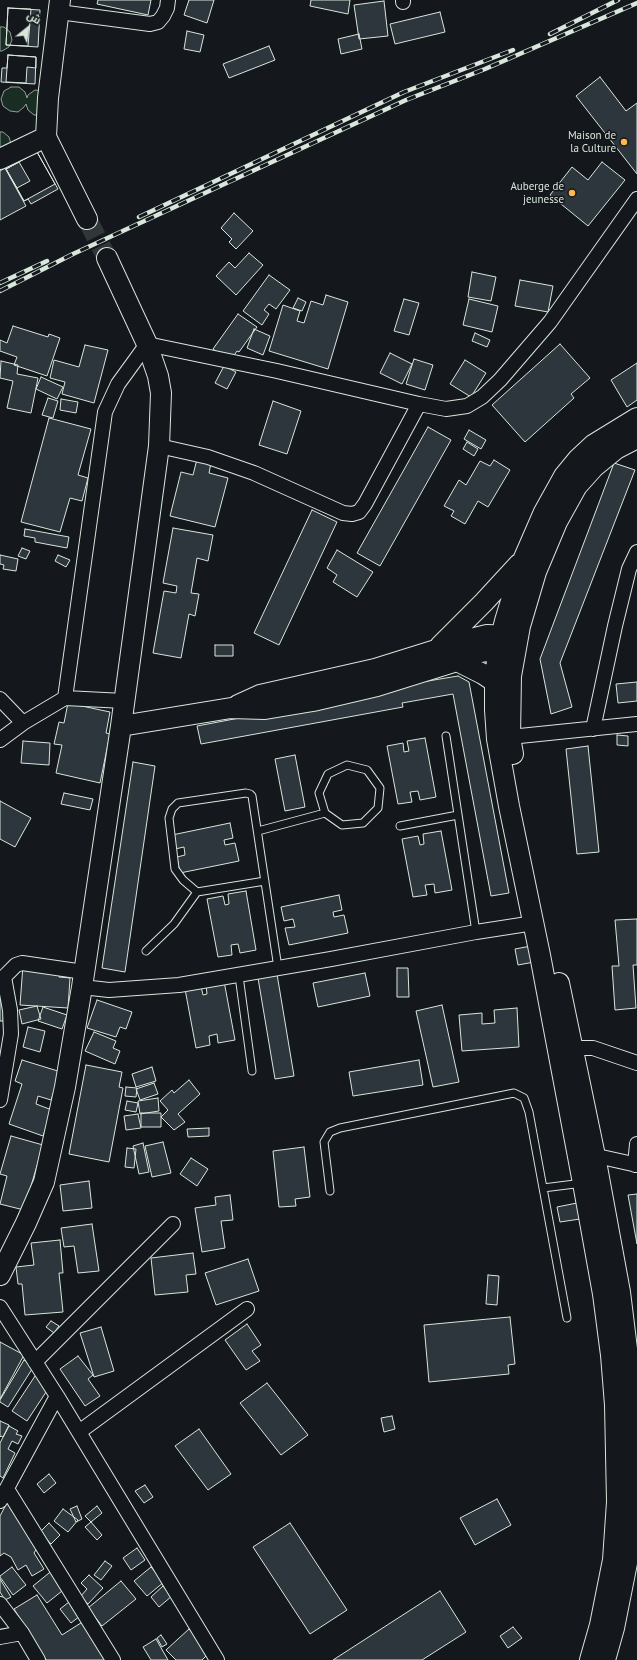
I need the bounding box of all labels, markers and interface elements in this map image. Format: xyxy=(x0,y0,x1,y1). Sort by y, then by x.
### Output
north arrow xyxy=(8,8,48,48)
text: ش xyxy=(24,8,44,27)
place label: Maison de la Culture xyxy=(568,129,616,155)
marker: Maison de la Culture xyxy=(619,137,629,147)
place label: Auberge de jeunesse xyxy=(510,180,564,206)
marker: Auberge de jeunesse xyxy=(567,188,577,198)

